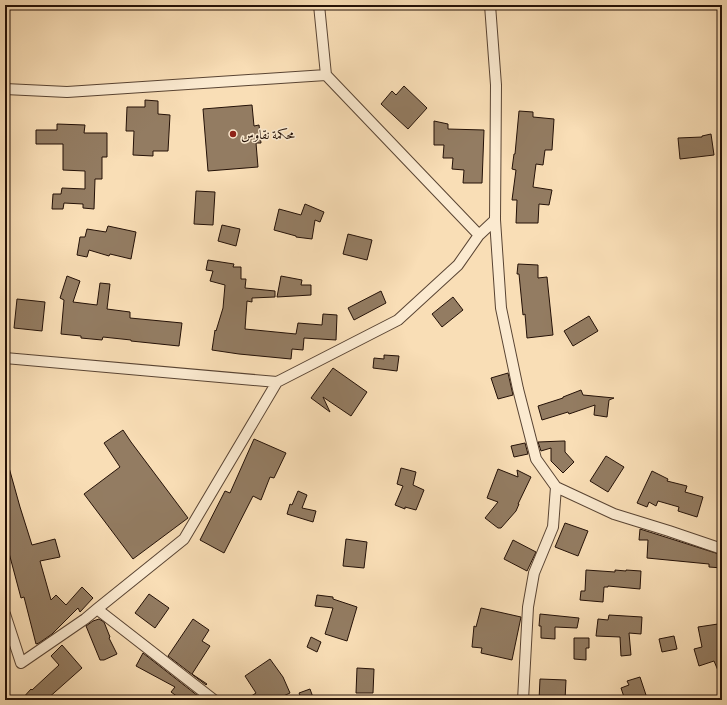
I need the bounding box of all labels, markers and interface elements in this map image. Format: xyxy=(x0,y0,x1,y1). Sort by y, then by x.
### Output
place label: محكمة نقاوس xyxy=(241,126,295,143)
marker: محكمة نقاوس xyxy=(228,129,238,139)

